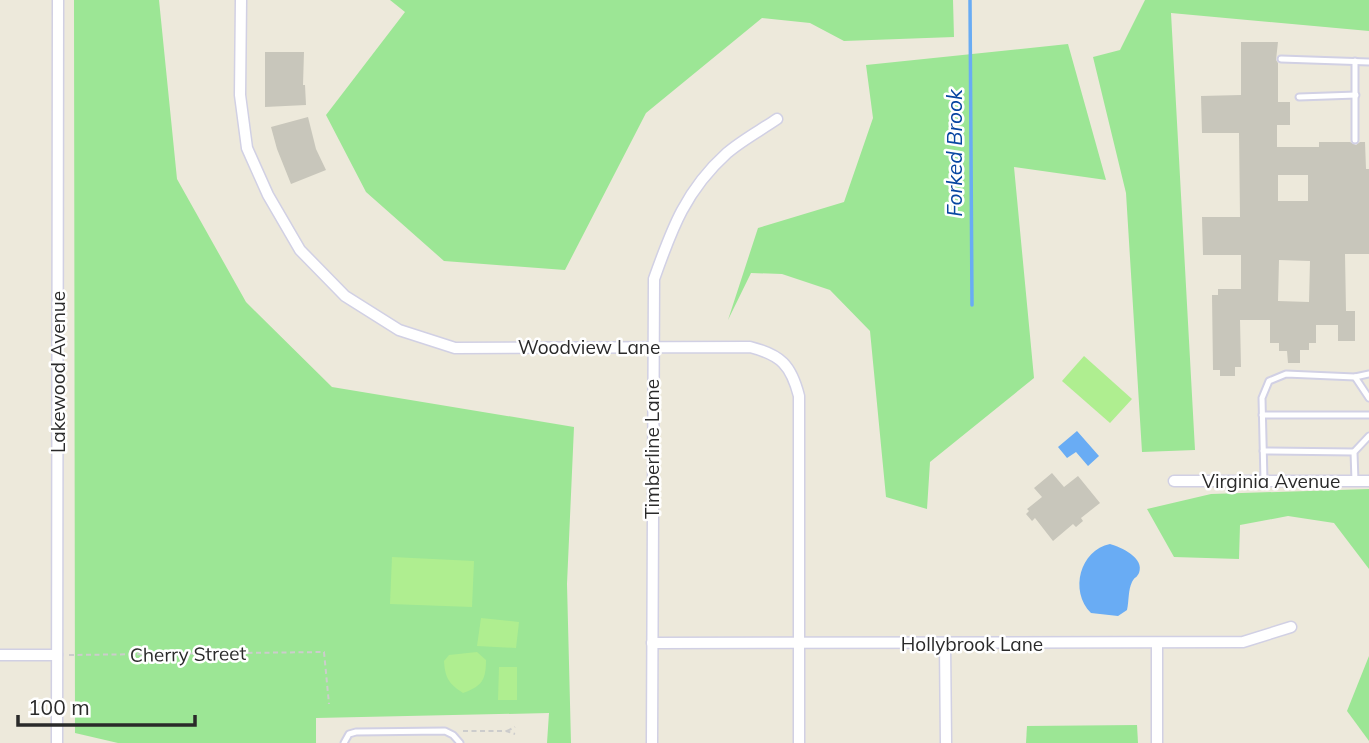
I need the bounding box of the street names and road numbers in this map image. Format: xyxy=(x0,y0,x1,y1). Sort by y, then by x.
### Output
street label: Lakewood Avenue xyxy=(46,291,70,453)
street label: Woodview Lane xyxy=(518,335,660,359)
street label: Timberline Lane xyxy=(640,379,664,519)
street label: Virginia Avenue xyxy=(1202,469,1340,493)
street label: Hollybrook Lane xyxy=(901,632,1043,656)
street label: Cherry Street xyxy=(130,641,247,667)

